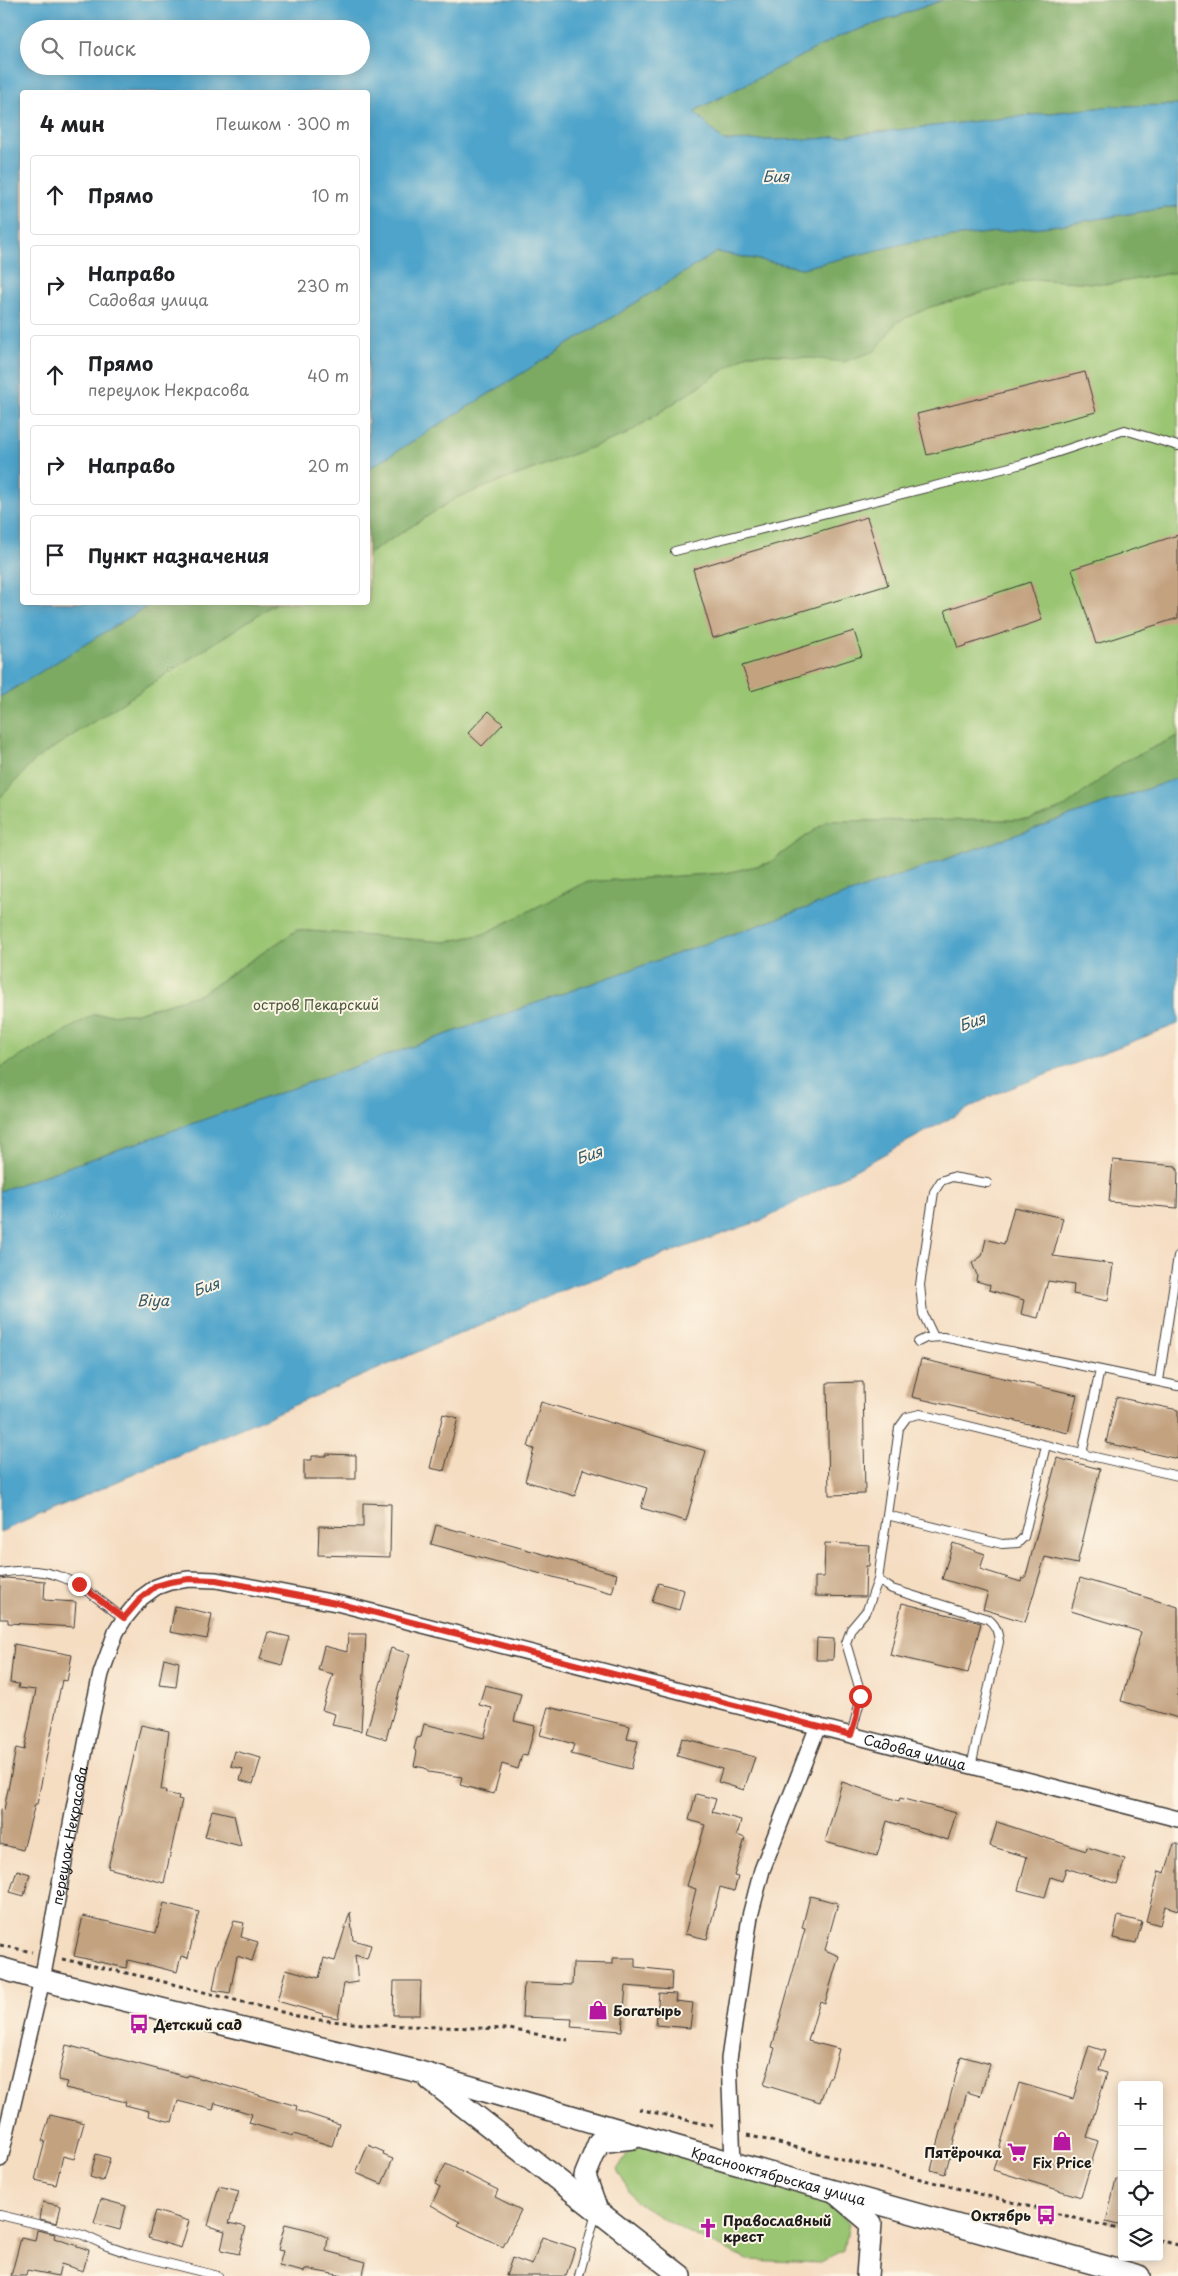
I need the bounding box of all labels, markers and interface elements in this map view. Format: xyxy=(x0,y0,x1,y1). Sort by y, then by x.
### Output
search box xyxy=(20,20,370,75)
icon: search xyxy=(38,34,66,62)
text: Поиск xyxy=(78,34,136,62)
text: 4 мин xyxy=(40,107,105,139)
text: Пешком · 300 m xyxy=(216,111,350,135)
water label: Бия xyxy=(763,164,790,187)
icon: ahead xyxy=(41,181,69,209)
text: Прямо xyxy=(88,181,153,209)
text: 10 m xyxy=(312,183,349,207)
text: Направо xyxy=(88,259,175,287)
icon: right xyxy=(41,271,69,299)
text: 230 m xyxy=(297,273,349,297)
text: Садовая улица xyxy=(88,287,208,311)
text: Прямо xyxy=(88,349,153,377)
icon: ahead xyxy=(41,361,69,389)
text: 40 m xyxy=(307,363,349,387)
text: переулок Некрасова xyxy=(88,377,249,401)
icon: right xyxy=(41,451,69,479)
text: Направо xyxy=(88,451,175,479)
text: 20 m xyxy=(308,453,349,477)
icon: arrive xyxy=(41,541,69,569)
text: Пункт назначения xyxy=(88,541,269,569)
park label: остров Пекарский xyxy=(253,994,379,1015)
water label: Бия xyxy=(956,1005,989,1036)
water label: Бия xyxy=(573,1138,606,1169)
water label: Бия xyxy=(190,1270,223,1301)
water label: Biya xyxy=(137,1288,170,1311)
route end xyxy=(68,1573,91,1596)
route start xyxy=(849,1685,872,1708)
street label: Садовая улица xyxy=(861,1728,969,1775)
street label: переулок Некрасова xyxy=(46,1764,92,1907)
shop icon: Богатырь xyxy=(587,1999,609,2021)
place label: Богатырь xyxy=(613,2000,681,2021)
bus stop icon: Детский сад xyxy=(128,2013,150,2035)
place label: Детский сад xyxy=(153,2014,242,2035)
map controls xyxy=(1118,2081,1163,2261)
button: + xyxy=(1118,2081,1163,2126)
button: − xyxy=(1118,2126,1163,2171)
shop icon: Fix Price xyxy=(1051,2130,1073,2152)
street label: Краснооктябрьская улица xyxy=(689,2141,868,2210)
supermarket icon: Пятёрочка xyxy=(1006,2141,1028,2163)
place label: Пятёрочка xyxy=(924,2142,1002,2163)
place label: Fix Price xyxy=(1032,2152,1092,2173)
button: locate xyxy=(1118,2171,1163,2216)
bus stop icon: Октябрь xyxy=(1035,2204,1057,2226)
place label: Октябрь xyxy=(971,2205,1031,2226)
place label: Православный крест xyxy=(723,2210,832,2247)
button: layers xyxy=(1118,2216,1163,2261)
church icon: Православный крест xyxy=(697,2217,719,2239)

